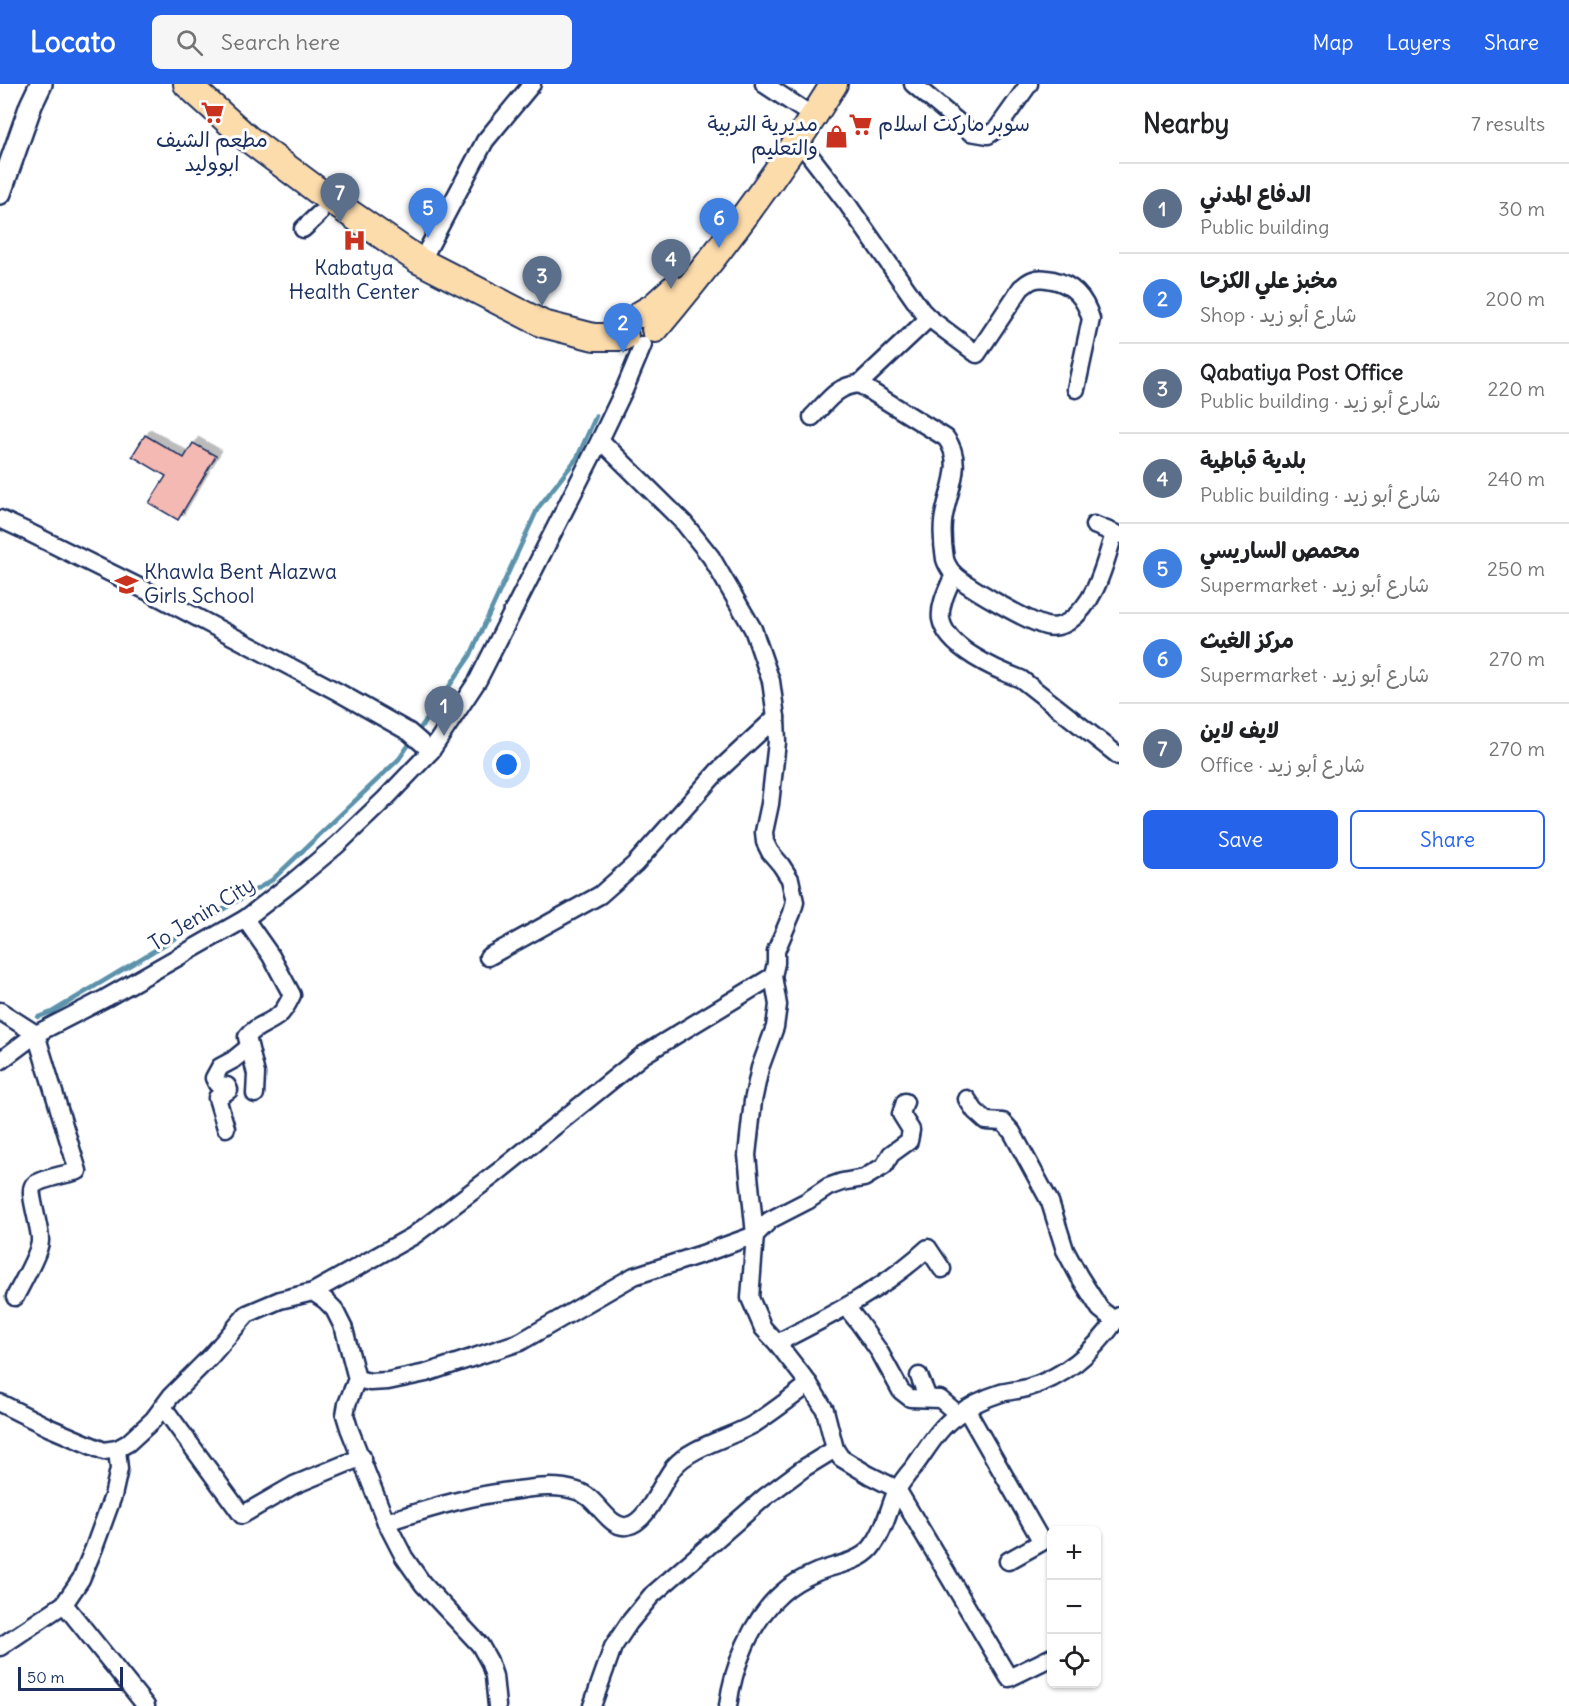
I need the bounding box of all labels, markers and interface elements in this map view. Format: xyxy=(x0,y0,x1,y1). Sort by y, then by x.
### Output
search box xyxy=(152,15,572,69)
text: Locato xyxy=(30,24,116,60)
icon: search xyxy=(173,26,206,59)
text: Search here xyxy=(221,28,340,56)
text: Map xyxy=(1313,29,1353,56)
text: Layers xyxy=(1386,29,1451,56)
text: Share xyxy=(1484,29,1539,56)
supermarket icon: مطعم الشيف ابووليد xyxy=(199,99,225,125)
text: Nearby xyxy=(1143,107,1229,140)
place label: مديرية التربية والتعليم xyxy=(707,110,818,164)
place label: سوبر ماركت اسلام xyxy=(878,110,1030,140)
supermarket icon: سوبر ماركت اسلام xyxy=(847,111,873,137)
text: 7 results xyxy=(1471,111,1545,136)
shop icon: مديرية التربية والتعليم xyxy=(823,123,849,149)
place label: مطعم الشيف ابووليد xyxy=(156,126,268,177)
pin: 7 xyxy=(320,174,360,223)
text: الدفاع المدني xyxy=(1200,180,1311,208)
pin: 5 xyxy=(408,188,448,238)
text: 1 xyxy=(1159,196,1166,221)
text: 30 m xyxy=(1498,196,1545,221)
pin: 6 xyxy=(700,198,738,248)
text: Public building xyxy=(1200,214,1329,239)
hospital icon: Kabatya Health Center xyxy=(341,227,367,253)
pin: 4 xyxy=(652,240,690,289)
place label: Kabatya Health Center xyxy=(289,254,420,305)
pin: 3 xyxy=(522,256,562,306)
text: مخبز علي الكزحا xyxy=(1200,266,1338,294)
text: 2 xyxy=(1157,286,1168,311)
text: 200 m xyxy=(1485,286,1545,311)
text: Shop · شارع أبو زيد xyxy=(1200,302,1357,327)
pin: 2 xyxy=(604,304,642,353)
text: Qabatiya Post Office xyxy=(1200,358,1403,386)
text: 3 xyxy=(1157,376,1168,401)
text: 220 m xyxy=(1488,376,1545,401)
text: Public building · شارع أبو زيد xyxy=(1200,388,1441,413)
text: بلدية قباطية xyxy=(1200,446,1306,474)
text: 4 xyxy=(1157,466,1168,491)
text: 240 m xyxy=(1487,466,1545,491)
text: Public building · شارع أبو زيد xyxy=(1200,482,1441,507)
text: محمص الساريسي xyxy=(1200,536,1360,564)
text: 5 xyxy=(1157,556,1168,581)
text: 250 m xyxy=(1487,556,1545,581)
place label: Khawla Bent Alazwa Girls School xyxy=(144,558,337,609)
school or university icon: Khawla Bent Alazwa Girls School xyxy=(113,571,139,597)
text: Supermarket · شارع أبو زيد xyxy=(1200,572,1429,597)
text: مركز الغيث xyxy=(1200,626,1294,654)
text: 6 xyxy=(1157,646,1168,671)
text: 270 m xyxy=(1489,646,1545,671)
text: Supermarket · شارع أبو زيد xyxy=(1200,662,1429,687)
pin: 1 xyxy=(424,686,464,736)
text: لايف لاين xyxy=(1200,716,1279,744)
text: 7 xyxy=(1158,736,1167,761)
text: 270 m xyxy=(1489,736,1545,761)
your location xyxy=(492,750,521,779)
text: Office · شارع أبو زيد xyxy=(1200,752,1365,777)
button: Save xyxy=(1143,810,1338,869)
button: Share xyxy=(1350,810,1545,869)
street label: To Jenin City xyxy=(144,870,260,957)
map controls xyxy=(1047,1526,1101,1688)
button: + xyxy=(1047,1526,1101,1580)
button: − xyxy=(1047,1580,1101,1634)
button: locate xyxy=(1047,1634,1101,1688)
scale bar xyxy=(18,1664,123,1692)
text: 50 m xyxy=(27,1667,65,1687)

